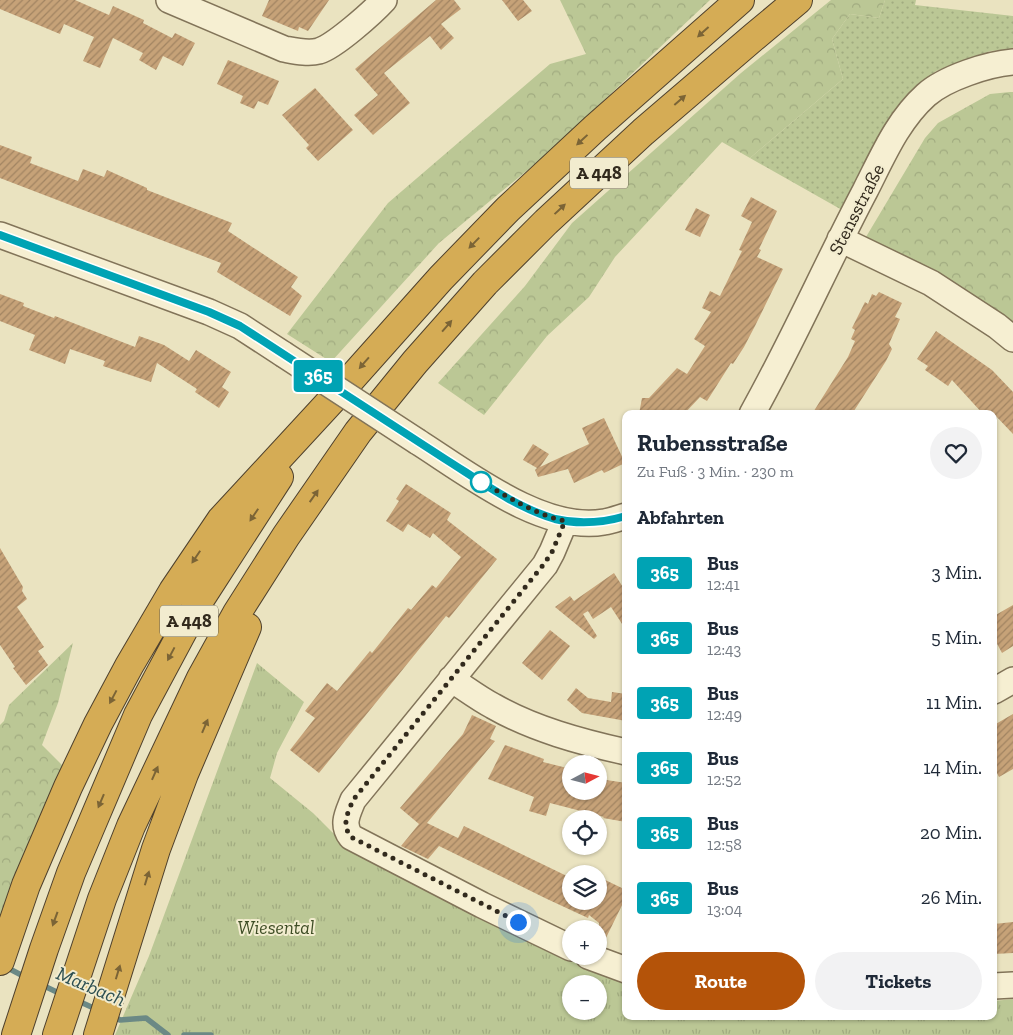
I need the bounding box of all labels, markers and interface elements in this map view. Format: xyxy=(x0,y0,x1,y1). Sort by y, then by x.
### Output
one-way arrow xyxy=(697,27,710,38)
one-way arrow xyxy=(674,94,687,105)
one-way arrow xyxy=(576,134,588,146)
road number: A 448 xyxy=(570,158,628,188)
street label: Stensstraße xyxy=(824,160,889,259)
one-way arrow xyxy=(554,203,566,215)
one-way arrow xyxy=(468,237,480,249)
one-way arrow xyxy=(442,319,453,332)
one-way arrow xyxy=(359,357,370,370)
line badge: 365 xyxy=(289,360,347,392)
text: 365 xyxy=(304,365,332,387)
button: heart xyxy=(930,427,982,479)
text: Rubensstraße xyxy=(637,428,788,457)
text: Zu Fuß · 3 Min. · 230 m xyxy=(637,462,794,481)
unlabelled marker xyxy=(470,471,492,493)
one-way arrow xyxy=(309,489,319,503)
text: Abfahrten xyxy=(637,506,724,529)
one-way arrow xyxy=(249,508,259,521)
one-way arrow xyxy=(191,551,201,564)
text: Bus xyxy=(707,552,739,575)
text: 3 Min. xyxy=(931,561,982,584)
text: 365 xyxy=(650,562,679,584)
text: 12:41 xyxy=(707,575,740,594)
road number: A 448 xyxy=(160,606,218,636)
text: Bus xyxy=(707,617,739,640)
text: 5 Min. xyxy=(931,626,982,649)
text: 365 xyxy=(650,627,679,649)
text: 12:43 xyxy=(707,640,741,659)
one-way arrow xyxy=(167,647,175,662)
text: Bus xyxy=(707,682,739,705)
one-way arrow xyxy=(109,690,117,704)
text: 11 Min. xyxy=(926,691,982,714)
text: 365 xyxy=(650,692,679,714)
text: 12:49 xyxy=(707,705,742,724)
one-way arrow xyxy=(201,719,209,734)
text: Bus xyxy=(707,747,739,770)
north arrow xyxy=(562,755,608,800)
map controls xyxy=(562,755,607,1020)
text: 14 Min. xyxy=(923,756,982,779)
text: 365 xyxy=(650,757,679,779)
one-way arrow xyxy=(150,766,159,781)
text: 12:52 xyxy=(707,770,741,789)
one-way arrow xyxy=(97,794,105,808)
button: locate xyxy=(562,810,607,855)
text: Bus xyxy=(707,812,739,835)
text: 20 Min. xyxy=(920,821,982,844)
text: 365 xyxy=(650,822,679,844)
text: 12:58 xyxy=(707,835,742,854)
button: layers xyxy=(562,865,607,910)
one-way arrow xyxy=(143,871,151,886)
text: Bus xyxy=(707,877,739,900)
text: 26 Min. xyxy=(921,886,982,909)
text: 365 xyxy=(650,887,679,909)
text: 13:04 xyxy=(707,900,742,919)
your location xyxy=(506,910,531,935)
one-way arrow xyxy=(51,911,58,926)
park label: Wiesental xyxy=(238,916,315,939)
button: + xyxy=(562,920,607,965)
button: Route xyxy=(637,952,805,1010)
button: Tickets xyxy=(815,952,982,1010)
water label: Marbach xyxy=(53,961,129,1011)
one-way arrow xyxy=(115,964,123,979)
button: − xyxy=(562,975,607,1020)

